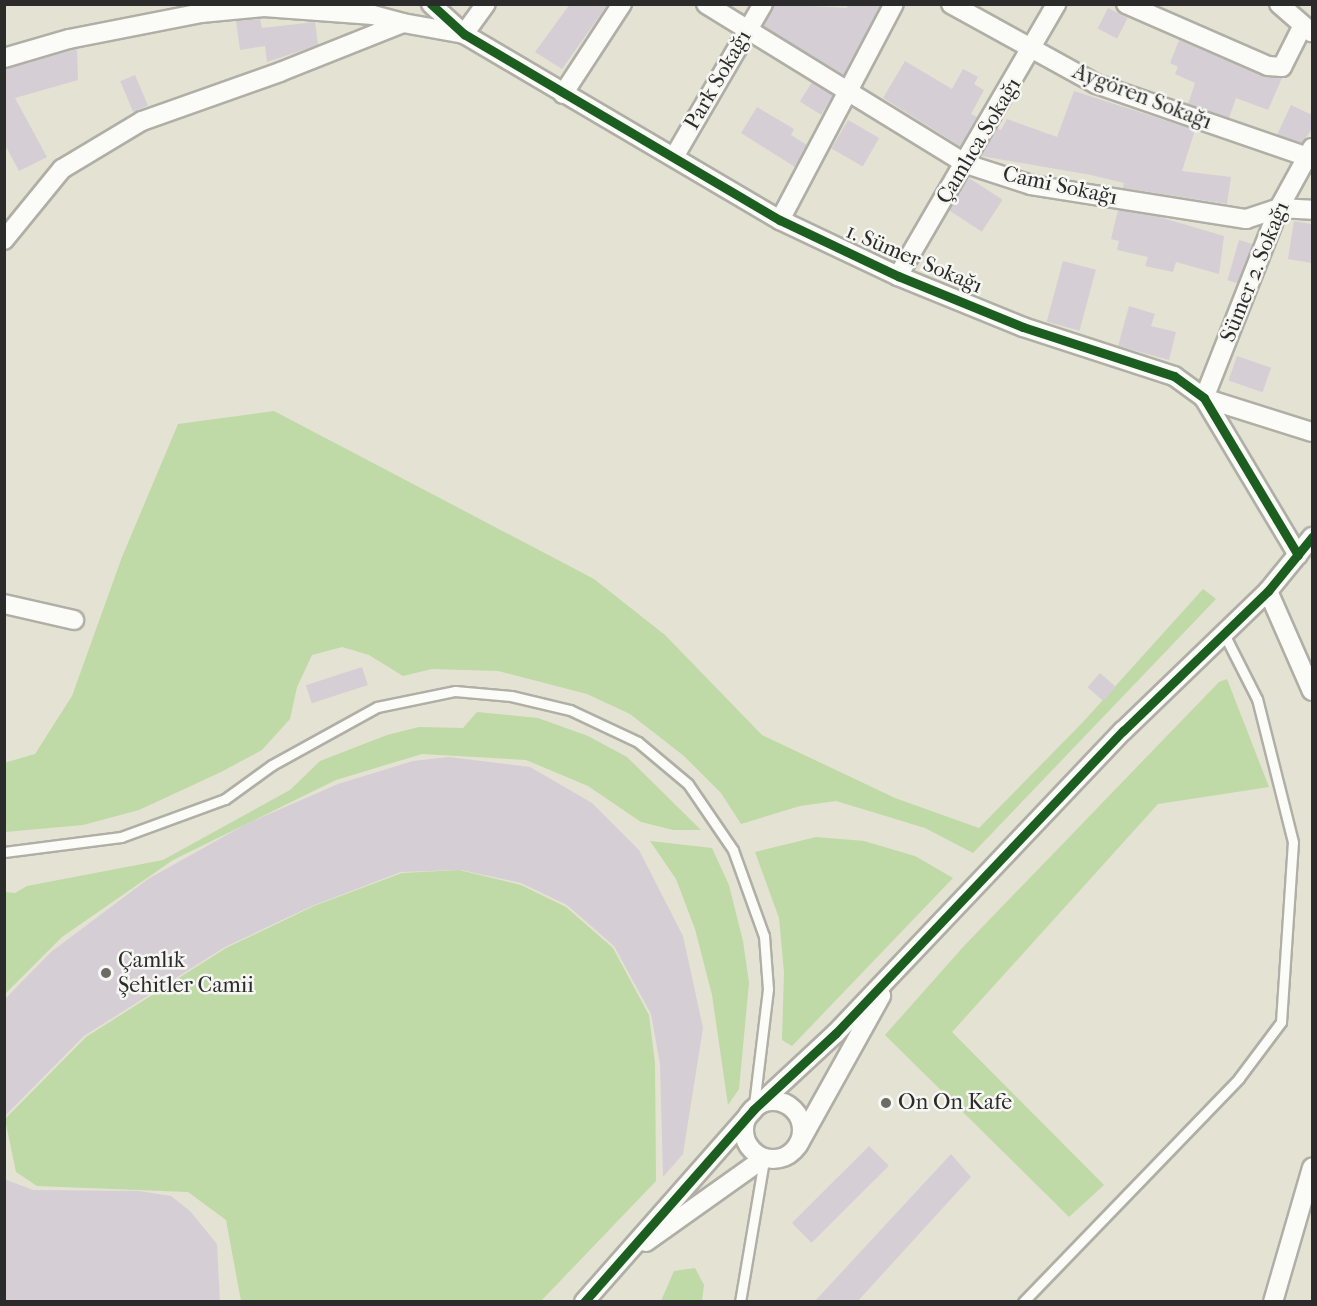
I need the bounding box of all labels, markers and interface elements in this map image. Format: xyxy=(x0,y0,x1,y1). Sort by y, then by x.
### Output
street label: Park Sokağı xyxy=(679,26,757,134)
street label: Aygören Sokağı xyxy=(1069,58,1215,136)
street label: Çamlıca Sokağı xyxy=(931,73,1027,209)
street label: Cami Sokağı xyxy=(1000,161,1120,211)
street label: Sümer 2. Sokağı xyxy=(1215,198,1295,346)
street label: 1. Sümer Sokağı xyxy=(842,218,986,300)
place label: Çamlık Şehitler Camii xyxy=(118,947,254,998)
marker: Çamlık Şehitler Camii xyxy=(99,966,113,980)
place label: On On Kafe xyxy=(898,1090,1012,1116)
marker: On On Kafe xyxy=(879,1096,893,1110)

